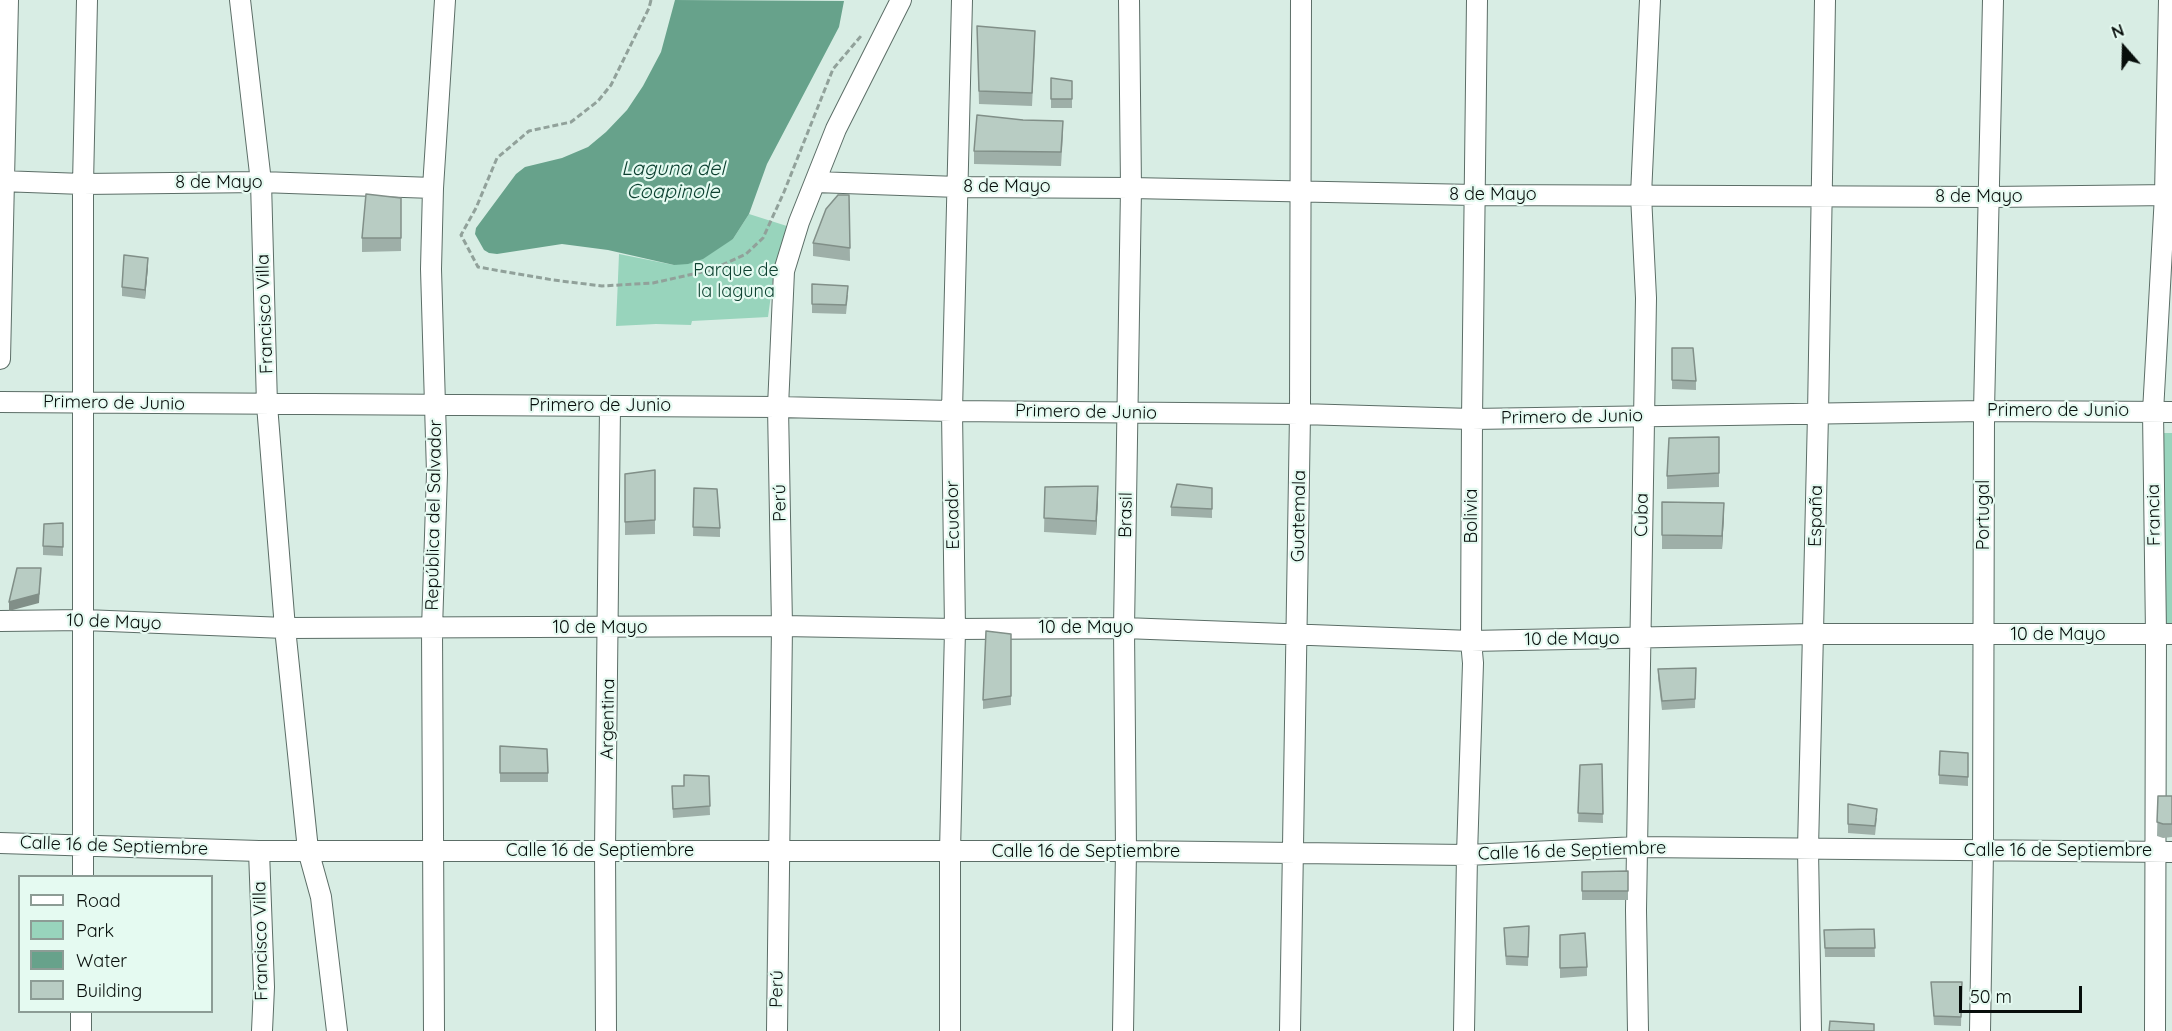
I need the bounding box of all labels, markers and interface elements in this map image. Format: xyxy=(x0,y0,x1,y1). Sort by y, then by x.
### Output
north arrow xyxy=(2094,18,2154,78)
text: N xyxy=(2109,20,2127,42)
water label: Laguna del Coapinole xyxy=(621,157,725,204)
street label: 8 de Mayo xyxy=(175,172,263,194)
street label: 8 de Mayo xyxy=(963,176,1051,198)
street label: 8 de Mayo xyxy=(1449,184,1537,206)
street label: 8 de Mayo xyxy=(1935,186,2023,208)
street label: Francisco Villa xyxy=(252,254,278,374)
park label: Parque de la laguna xyxy=(693,260,779,302)
street label: Primero de Junio xyxy=(43,391,185,415)
street label: Primero de Junio xyxy=(529,395,671,417)
street label: Primero de Junio xyxy=(1015,400,1157,424)
street label: Primero de Junio xyxy=(1987,400,2129,422)
street label: Primero de Junio xyxy=(1501,405,1643,429)
street label: República del Salvador xyxy=(422,419,446,611)
street label: Guatemala xyxy=(1287,470,1311,562)
street label: Ecuador xyxy=(942,480,964,550)
street label: Portugal xyxy=(1973,480,1995,550)
street label: Perú xyxy=(769,484,791,522)
street label: Francia xyxy=(2143,484,2165,546)
street label: España xyxy=(1805,485,1827,547)
street label: Bolivia xyxy=(1461,489,1483,543)
street label: Brasil xyxy=(1115,492,1137,538)
street label: Cuba xyxy=(1631,493,1653,537)
street label: 10 de Mayo xyxy=(66,610,162,634)
street label: 10 de Mayo xyxy=(552,617,648,639)
street label: 10 de Mayo xyxy=(1038,617,1134,639)
street label: 10 de Mayo xyxy=(2010,624,2106,646)
street label: 10 de Mayo xyxy=(1524,627,1620,651)
street label: Argentina xyxy=(596,678,620,760)
street label: Calle 16 de Septiembre xyxy=(19,832,209,860)
street label: Calle 16 de Septiembre xyxy=(1477,837,1667,865)
street label: Calle 16 de Septiembre xyxy=(506,840,694,862)
street label: Calle 16 de Septiembre xyxy=(1964,840,2152,862)
street label: Calle 16 de Septiembre xyxy=(992,841,1180,863)
legend xyxy=(18,875,213,1013)
street label: Francisco Villa xyxy=(249,881,273,1001)
text: Road xyxy=(76,889,121,912)
text: Park xyxy=(76,919,114,942)
text: Water xyxy=(76,949,127,972)
street label: Perú xyxy=(766,970,788,1008)
scale bar xyxy=(1962,974,2085,1012)
text: Building xyxy=(76,979,142,1002)
text: 50 m xyxy=(1970,985,2012,1008)

